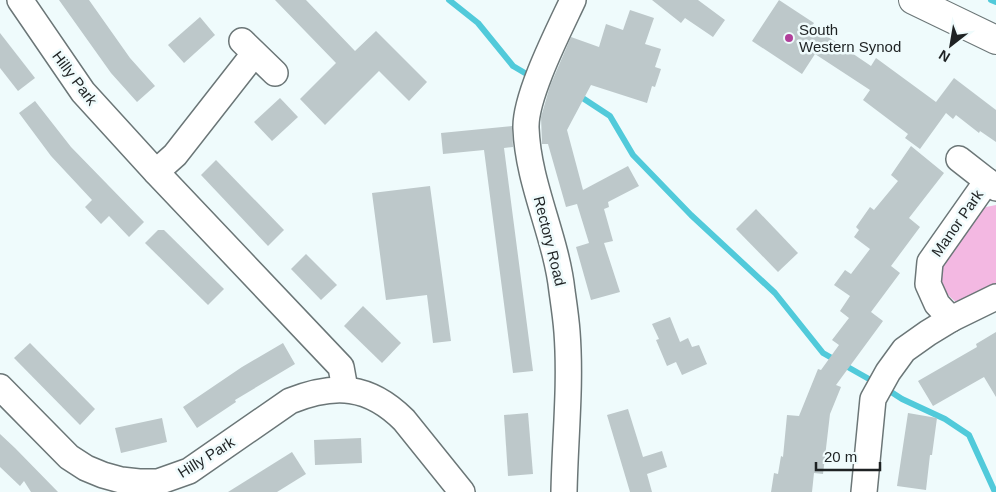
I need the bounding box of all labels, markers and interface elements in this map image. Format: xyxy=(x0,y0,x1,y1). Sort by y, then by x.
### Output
north arrow xyxy=(926,20,976,70)
place label: South Western Synod xyxy=(799,21,901,55)
marker: South Western Synod xyxy=(783,32,795,44)
text: N xyxy=(936,47,953,66)
street label: Hilly Park xyxy=(49,48,101,109)
street label: Manor Park xyxy=(928,186,986,260)
street label: Rectory Road xyxy=(531,194,569,288)
street label: Hilly Park xyxy=(175,433,238,481)
scale bar xyxy=(816,440,880,472)
text: 20 m xyxy=(824,448,857,465)

